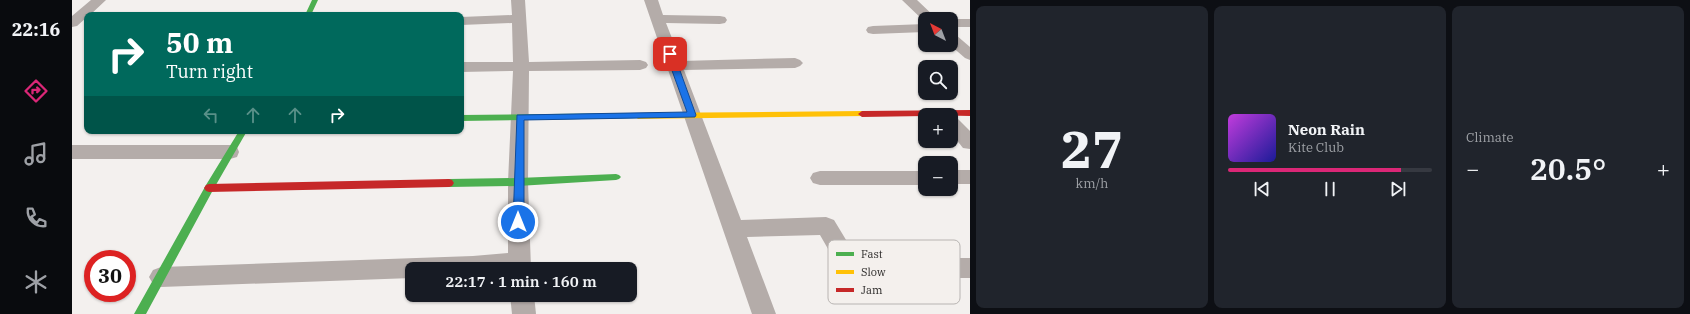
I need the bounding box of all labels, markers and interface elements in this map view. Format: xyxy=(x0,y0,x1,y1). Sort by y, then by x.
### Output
north arrow xyxy=(918,12,958,52)
map controls xyxy=(918,12,958,196)
text: 22:16 xyxy=(12,18,60,41)
text: 50 m xyxy=(166,24,233,61)
icon: right xyxy=(100,28,152,80)
pin xyxy=(653,37,687,71)
icon: arrive xyxy=(659,43,681,65)
text: Turn right xyxy=(166,60,253,83)
button: search xyxy=(918,60,958,100)
icon: directions xyxy=(22,77,50,105)
icon: left xyxy=(200,104,222,126)
icon: ahead xyxy=(242,104,264,126)
icon: ahead xyxy=(284,104,306,126)
icon: right xyxy=(326,104,348,126)
button: + xyxy=(918,108,958,148)
text: 27 xyxy=(1061,115,1123,182)
text: Neon Rain xyxy=(1288,120,1365,139)
text: Climate xyxy=(1466,129,1513,146)
text: Kite Club xyxy=(1288,139,1344,156)
icon: music xyxy=(22,140,50,168)
text: 20.5° xyxy=(1530,149,1606,188)
text: − xyxy=(1466,154,1479,183)
text: + xyxy=(1657,154,1670,183)
button: − xyxy=(918,156,958,196)
text: km/h xyxy=(1076,175,1108,192)
icon: previous xyxy=(1251,178,1273,200)
icon: pause xyxy=(1319,178,1341,200)
icon: next xyxy=(1387,178,1409,200)
position arrow xyxy=(497,201,539,243)
icon: phone xyxy=(22,204,50,232)
legend xyxy=(828,240,960,304)
text: Fast xyxy=(861,247,883,261)
speed limit sign: 30 xyxy=(84,250,136,302)
text: Slow xyxy=(861,265,886,279)
icon: climate xyxy=(22,268,50,296)
text: 22:17 · 1 min · 160 m xyxy=(445,272,597,291)
text: Jam xyxy=(861,283,883,297)

